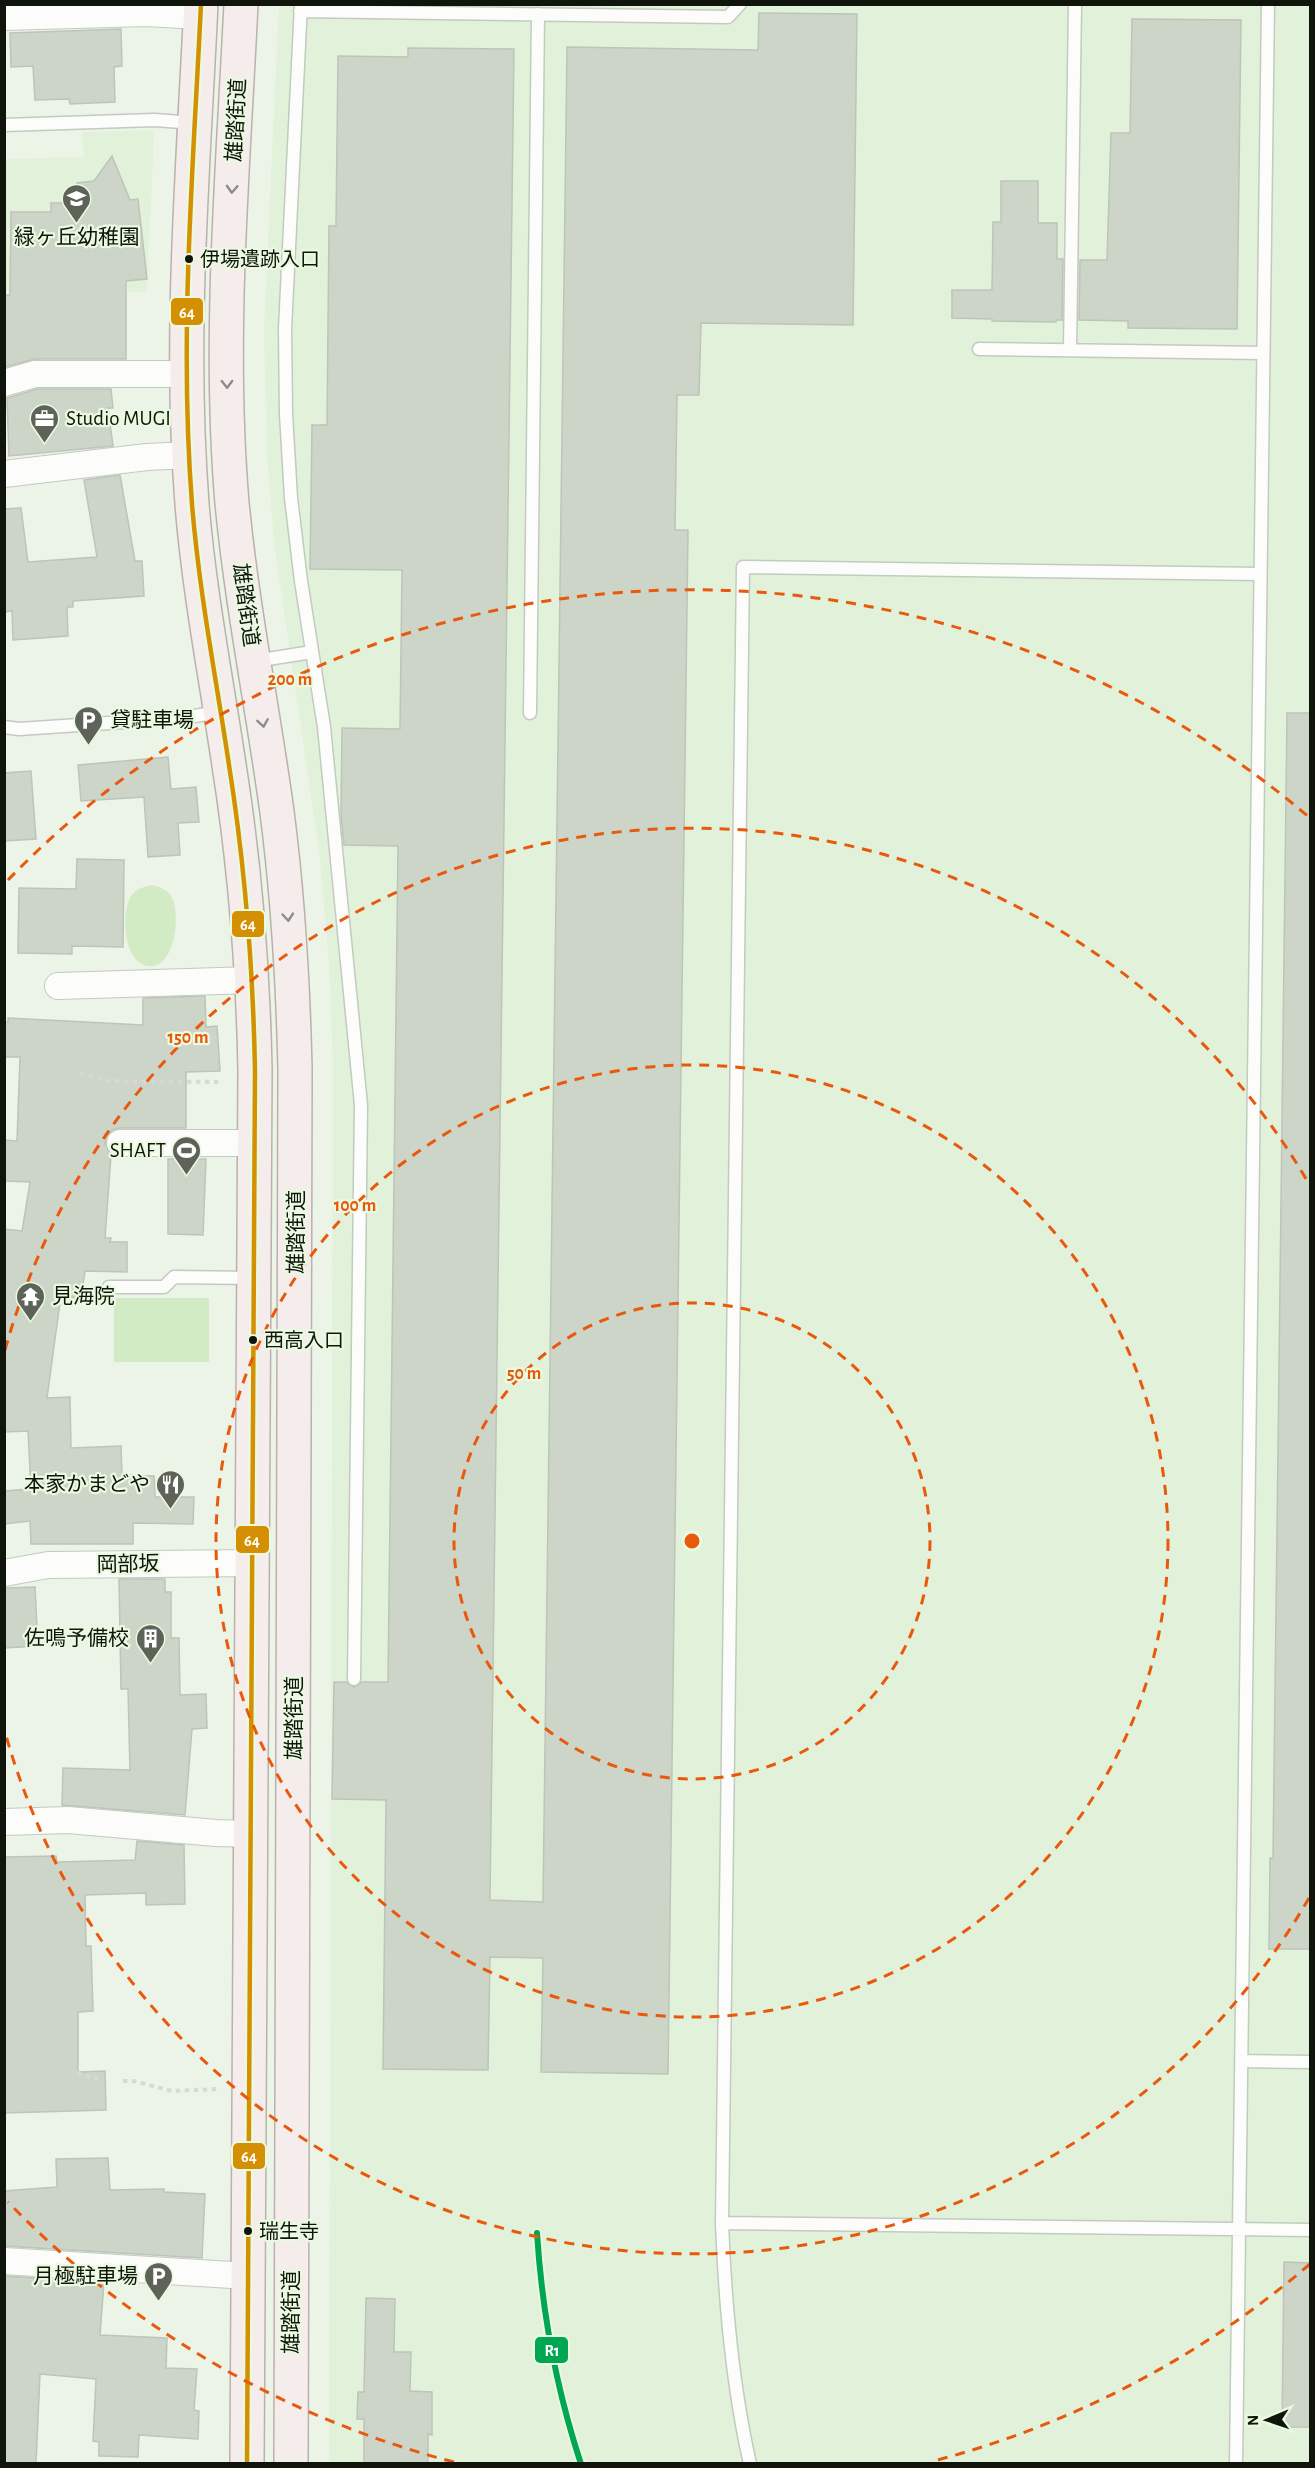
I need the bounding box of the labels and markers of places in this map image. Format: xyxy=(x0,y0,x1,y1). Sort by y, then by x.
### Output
school or university icon: 緑ヶ丘幼稚園 xyxy=(61,182,93,224)
place label: 緑ヶ丘幼稚園 xyxy=(14,226,140,248)
place label: 伊場遺跡入口 xyxy=(200,249,320,270)
marker: 伊場遺跡入口 xyxy=(183,253,195,265)
office icon: Studio MUGI xyxy=(29,402,61,444)
place label: Studio MUGI xyxy=(66,408,171,429)
parking icon: 貸駐車場 xyxy=(73,704,105,746)
place label: 貸駐車場 xyxy=(110,709,194,731)
sports icon: SHAFT xyxy=(171,1134,203,1176)
place label: SHAFT xyxy=(110,1140,166,1161)
temple icon: 見海院 xyxy=(15,1280,47,1322)
place label: 見海院 xyxy=(52,1285,115,1307)
place label: 西高入口 xyxy=(264,1330,344,1351)
marker: 西高入口 xyxy=(247,1334,259,1346)
restaurant icon: 本家かまどや xyxy=(155,1468,187,1510)
place label: 本家かまどや xyxy=(24,1473,150,1495)
centre of rings xyxy=(682,1531,702,1551)
building icon: 佐鳴予備校 xyxy=(134,1622,166,1664)
place label: 佐鳴予備校 xyxy=(24,1627,129,1649)
place label: 瑞生寺 xyxy=(259,2221,319,2242)
marker: 瑞生寺 xyxy=(242,2225,254,2237)
parking icon: 月極駐車場 xyxy=(143,2260,175,2302)
place label: 月極駐車場 xyxy=(33,2265,138,2287)

